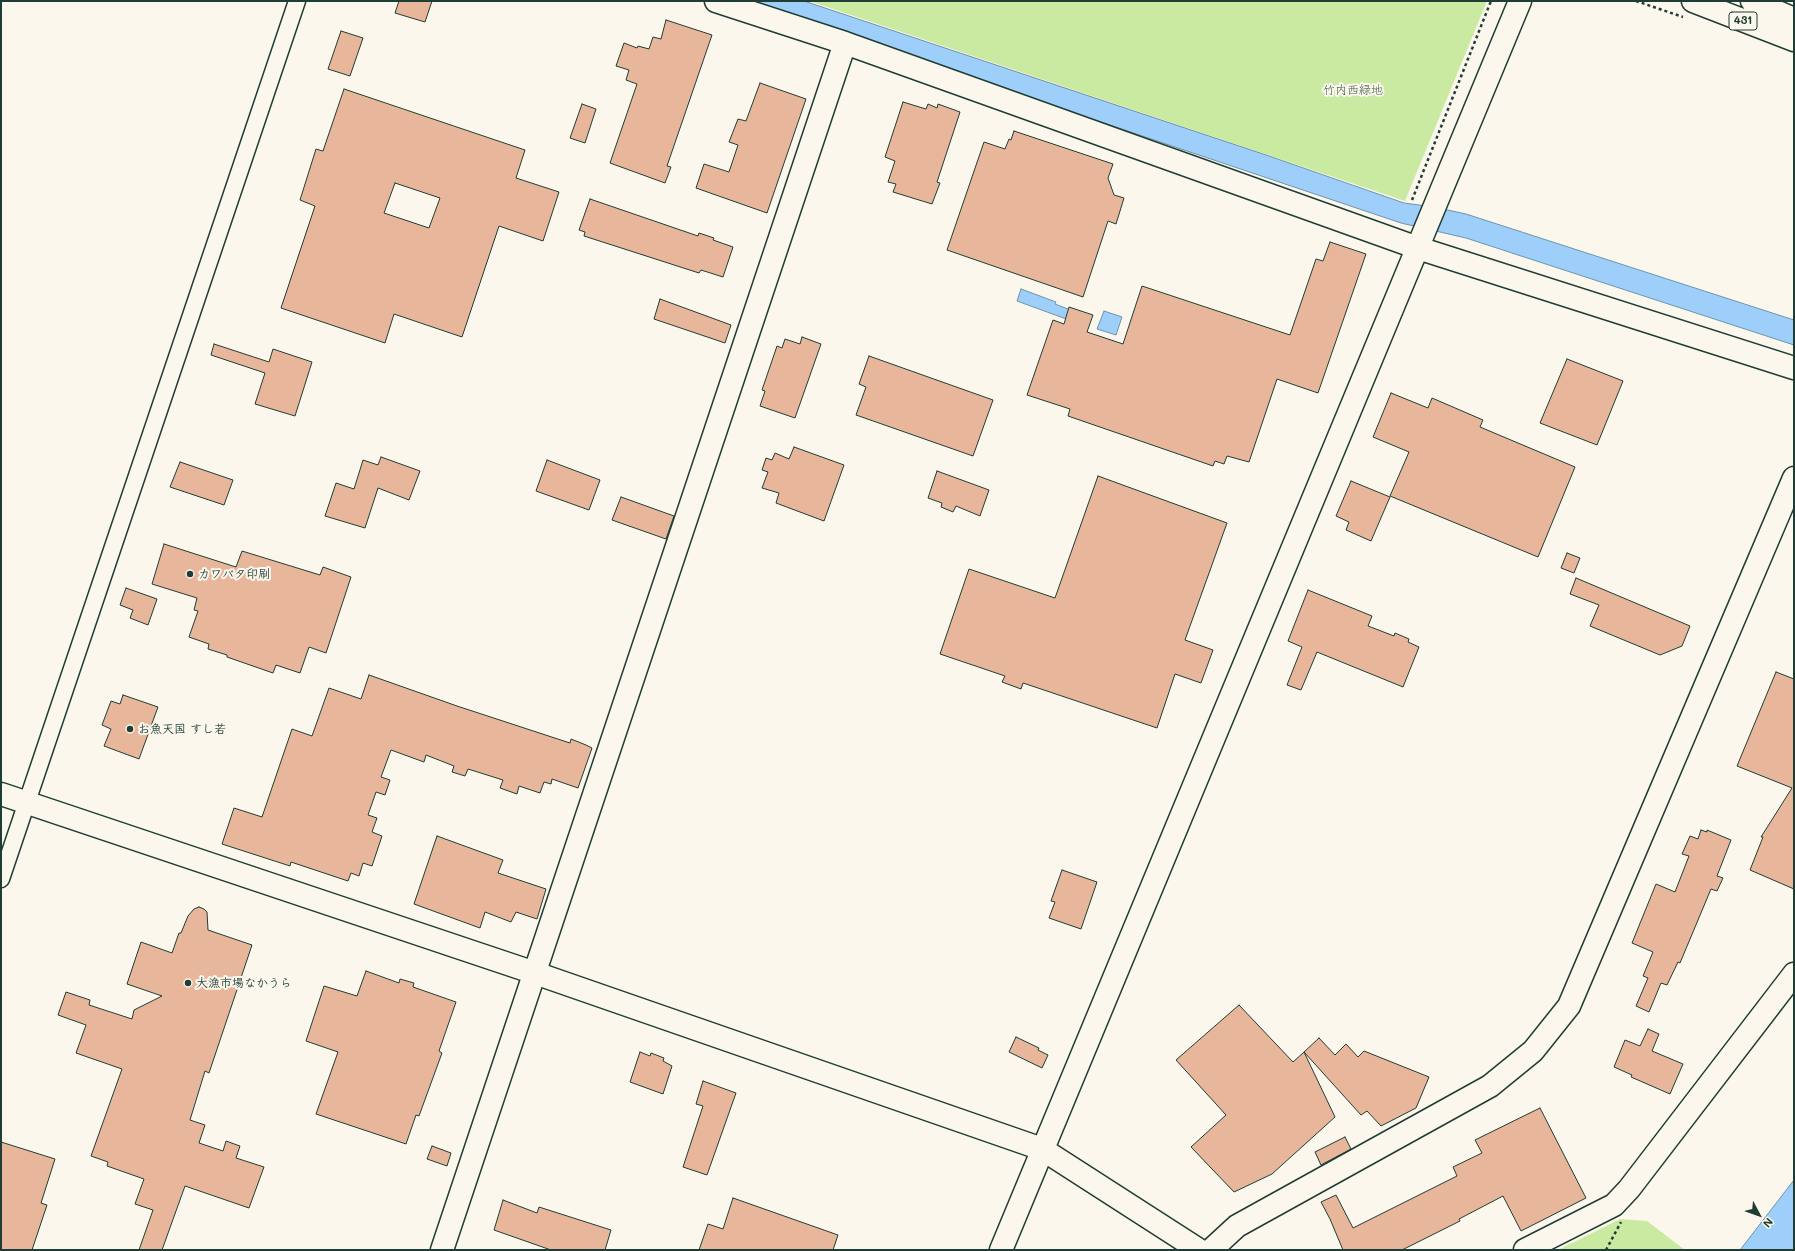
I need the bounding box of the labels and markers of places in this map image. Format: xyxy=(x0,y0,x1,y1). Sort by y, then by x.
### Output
place label: カワバタ印刷 xyxy=(198,567,270,581)
marker: カワバタ印刷 xyxy=(185,569,195,579)
place label: お魚天国 すし若 xyxy=(138,722,226,736)
marker: お魚天国 すし若 xyxy=(125,724,135,734)
place label: 大漁市場なかうら xyxy=(196,976,292,990)
marker: 大漁市場なかうら xyxy=(183,978,193,988)

